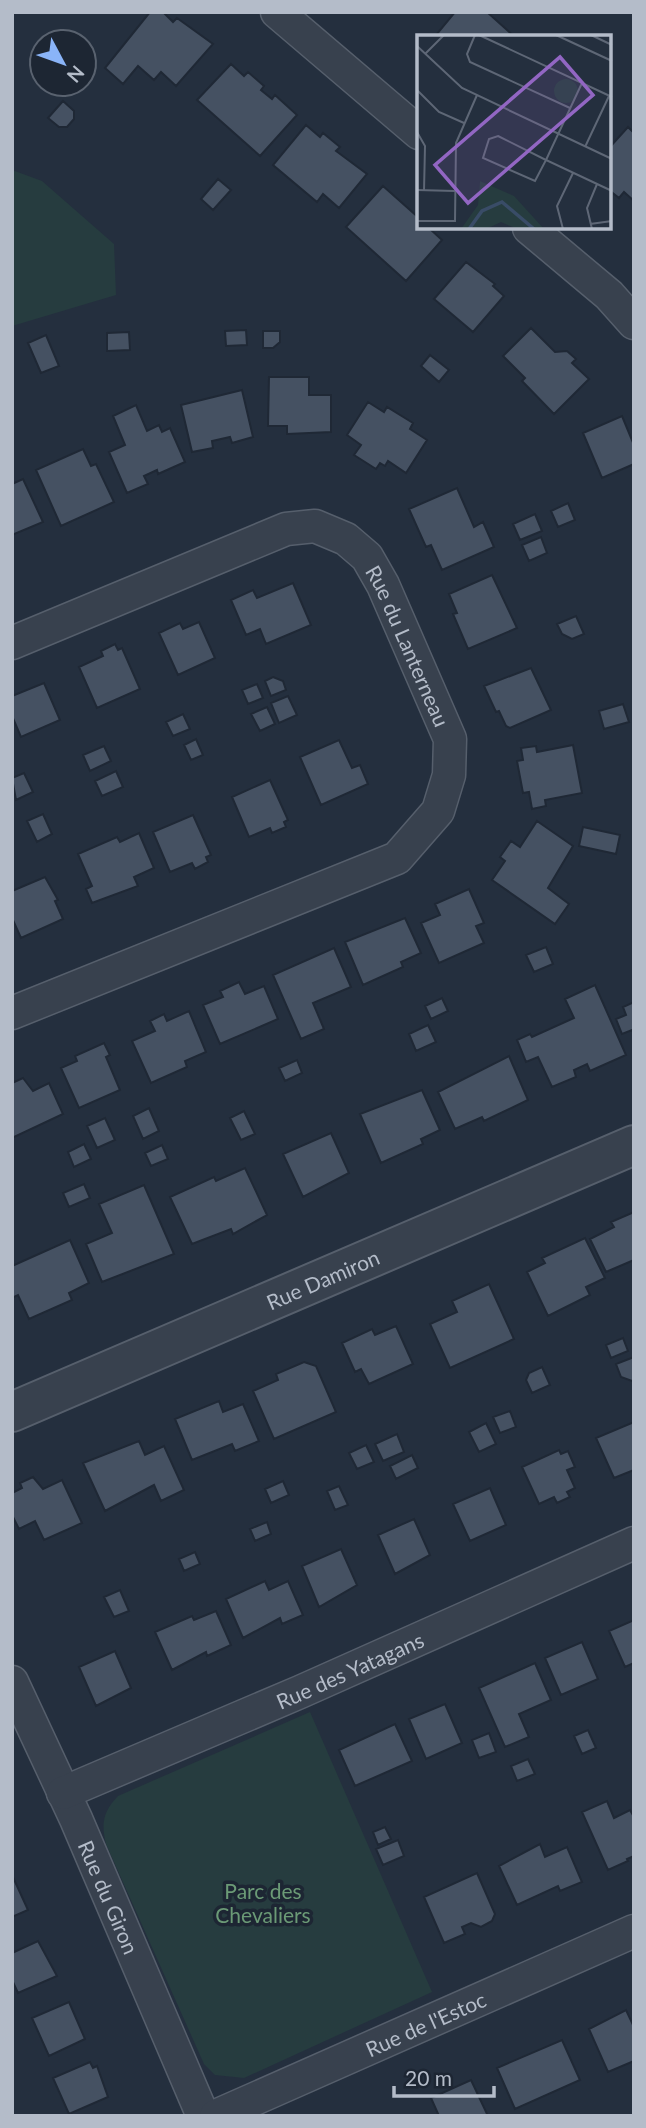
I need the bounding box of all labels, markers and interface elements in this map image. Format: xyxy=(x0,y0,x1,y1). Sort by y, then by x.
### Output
north arrow xyxy=(28,28,98,98)
inset map xyxy=(417,35,611,229)
text: N xyxy=(63,61,90,88)
street label: Rue du Lanterneau xyxy=(362,560,455,730)
street label: Rue Damiron xyxy=(262,1243,383,1314)
street label: Rue des Yatagans xyxy=(272,1626,427,1713)
street label: Rue du Giron xyxy=(74,1836,145,1957)
park label: Parc des Chevaliers xyxy=(215,1878,311,1927)
street label: Rue de l'Estoc xyxy=(361,1986,489,2061)
scale bar xyxy=(394,2054,494,2098)
text: 20 m xyxy=(405,2065,452,2090)

